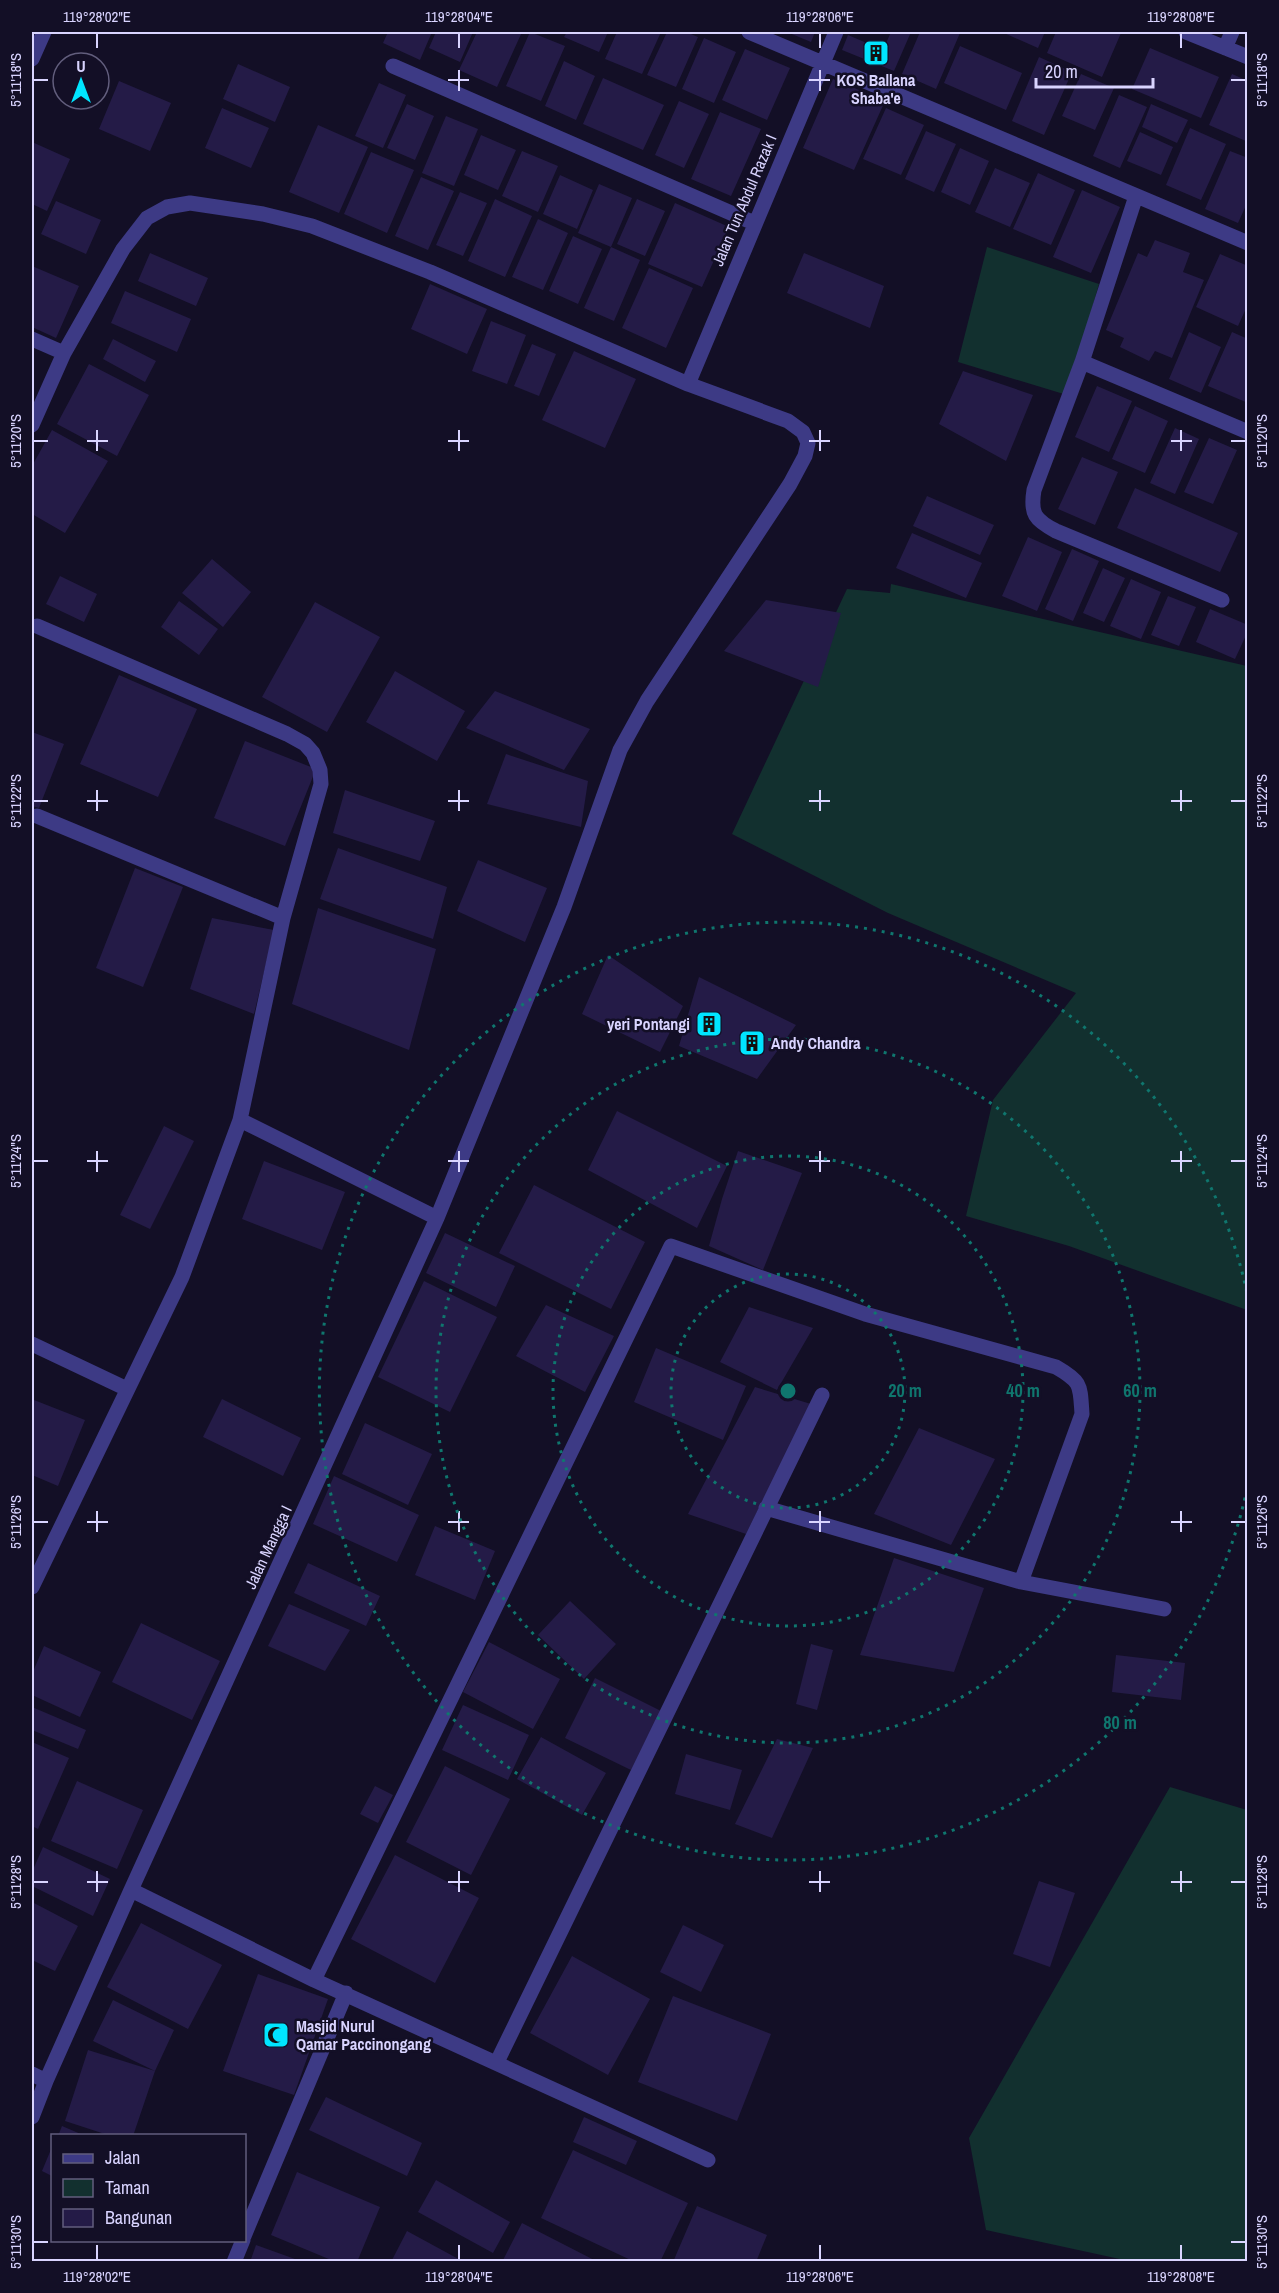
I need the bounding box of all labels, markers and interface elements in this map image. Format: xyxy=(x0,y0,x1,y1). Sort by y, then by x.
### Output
text: 119°28'02"E xyxy=(63,6,131,27)
text: 119°28'04"E xyxy=(425,6,493,27)
text: 119°28'06"E xyxy=(786,6,854,27)
text: 119°28'08"E xyxy=(1147,6,1215,27)
building icon: KOS Ballana Shaba'e xyxy=(861,38,891,68)
north arrow xyxy=(51,51,111,111)
scale bar xyxy=(1036,51,1153,89)
text: 5°11'18"S xyxy=(5,53,26,107)
text: 5°11'18"S xyxy=(1251,53,1272,107)
text: U xyxy=(76,55,86,77)
text: 20 m xyxy=(1045,59,1078,84)
place label: KOS Ballana Shaba'e xyxy=(837,69,916,109)
street label: Jalan Tun Abdul Razak I xyxy=(706,131,782,269)
text: 5°11'20"S xyxy=(5,414,26,468)
text: 5°11'20"S xyxy=(1251,414,1272,468)
text: 5°11'22"S xyxy=(5,774,26,828)
text: 5°11'22"S xyxy=(1251,774,1272,828)
building icon: yeri Pontangi xyxy=(694,1009,724,1039)
place label: yeri Pontangi xyxy=(607,1013,690,1035)
building icon: Andy Chandra xyxy=(737,1028,767,1058)
place label: Andy Chandra xyxy=(771,1032,861,1054)
text: 5°11'24"S xyxy=(5,1134,26,1188)
text: 5°11'24"S xyxy=(1251,1134,1272,1188)
text: 20 m xyxy=(888,1378,922,1403)
text: 40 m xyxy=(1006,1378,1040,1403)
text: 60 m xyxy=(1123,1378,1157,1403)
centre of rings xyxy=(778,1381,798,1401)
text: 5°11'26"S xyxy=(5,1495,26,1549)
text: 5°11'26"S xyxy=(1251,1495,1272,1549)
street label: Jalan Mangga I xyxy=(239,1502,297,1592)
text: 80 m xyxy=(1103,1710,1137,1735)
text: 5°11'28"S xyxy=(5,1855,26,1909)
text: 5°11'28"S xyxy=(1251,1855,1272,1909)
place label: Masjid Nurul Qamar Paccinongang xyxy=(296,2015,431,2055)
mosque icon: Masjid Nurul Qamar Paccinongang xyxy=(261,2020,291,2050)
legend xyxy=(51,2134,246,2242)
text: Jalan xyxy=(105,2145,140,2170)
text: Taman xyxy=(105,2175,150,2200)
text: Bangunan xyxy=(105,2205,172,2230)
text: 5°11'30"S xyxy=(5,2215,26,2269)
text: 5°11'30"S xyxy=(1251,2215,1272,2269)
text: 119°28'02"E xyxy=(63,2266,131,2287)
text: 119°28'04"E xyxy=(425,2266,493,2287)
text: 119°28'06"E xyxy=(786,2266,854,2287)
text: 119°28'08"E xyxy=(1147,2266,1215,2287)

